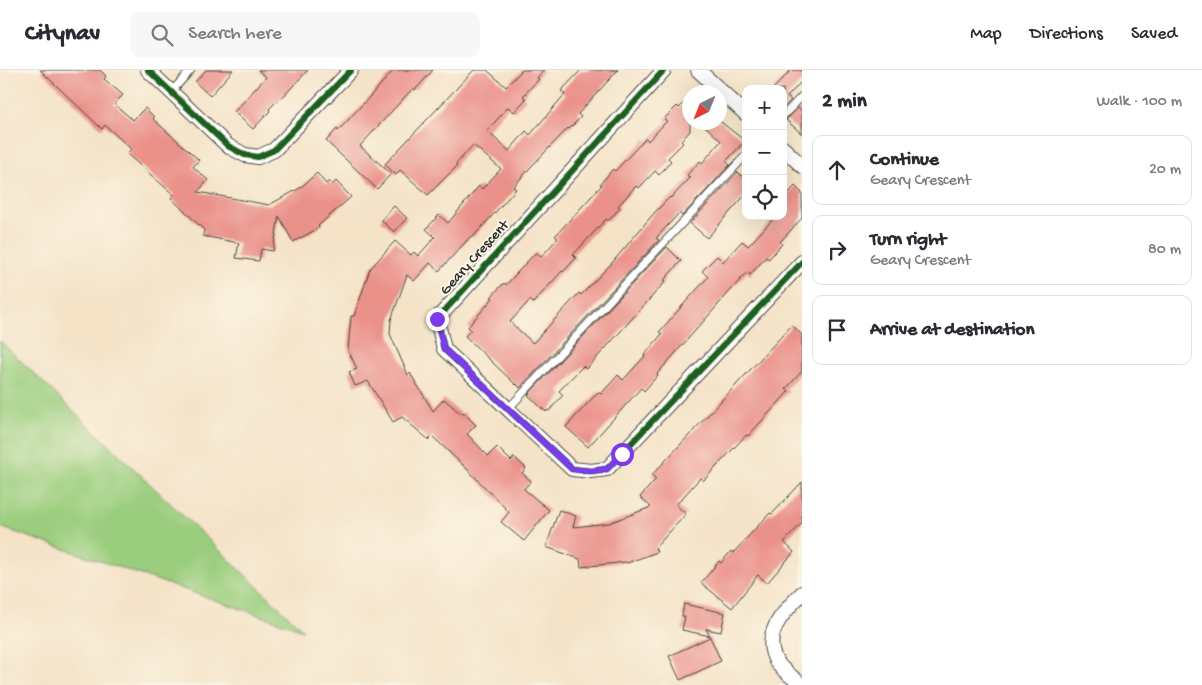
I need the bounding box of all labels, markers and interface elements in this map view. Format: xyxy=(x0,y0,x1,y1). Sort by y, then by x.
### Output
search box xyxy=(130,12,480,57)
text: Citynav xyxy=(25,20,100,49)
icon: search xyxy=(148,21,176,49)
text: Search here xyxy=(188,23,282,46)
text: Map xyxy=(970,24,1002,45)
text: Directions xyxy=(1030,24,1103,45)
text: Saved xyxy=(1131,24,1177,45)
north arrow xyxy=(682,85,727,130)
map controls xyxy=(742,85,787,220)
button: + xyxy=(742,85,787,130)
text: 2 min xyxy=(822,90,867,115)
text: Walk · 100 m xyxy=(1096,93,1182,112)
button: − xyxy=(742,130,787,175)
text: Continue xyxy=(870,149,939,172)
icon: ahead xyxy=(823,156,851,184)
text: 20 m xyxy=(1149,161,1181,180)
text: Geary Crescent xyxy=(870,172,971,191)
button: locate xyxy=(742,175,787,220)
street label: Geary Crescent xyxy=(437,215,515,299)
text: Turn right xyxy=(870,229,946,252)
icon: right xyxy=(823,236,851,264)
text: 80 m xyxy=(1148,241,1181,260)
text: Geary Crescent xyxy=(870,252,971,271)
route end xyxy=(426,308,449,331)
icon: arrive xyxy=(823,316,851,344)
text: Arrive at destination xyxy=(870,319,1034,342)
route start xyxy=(611,443,634,466)

